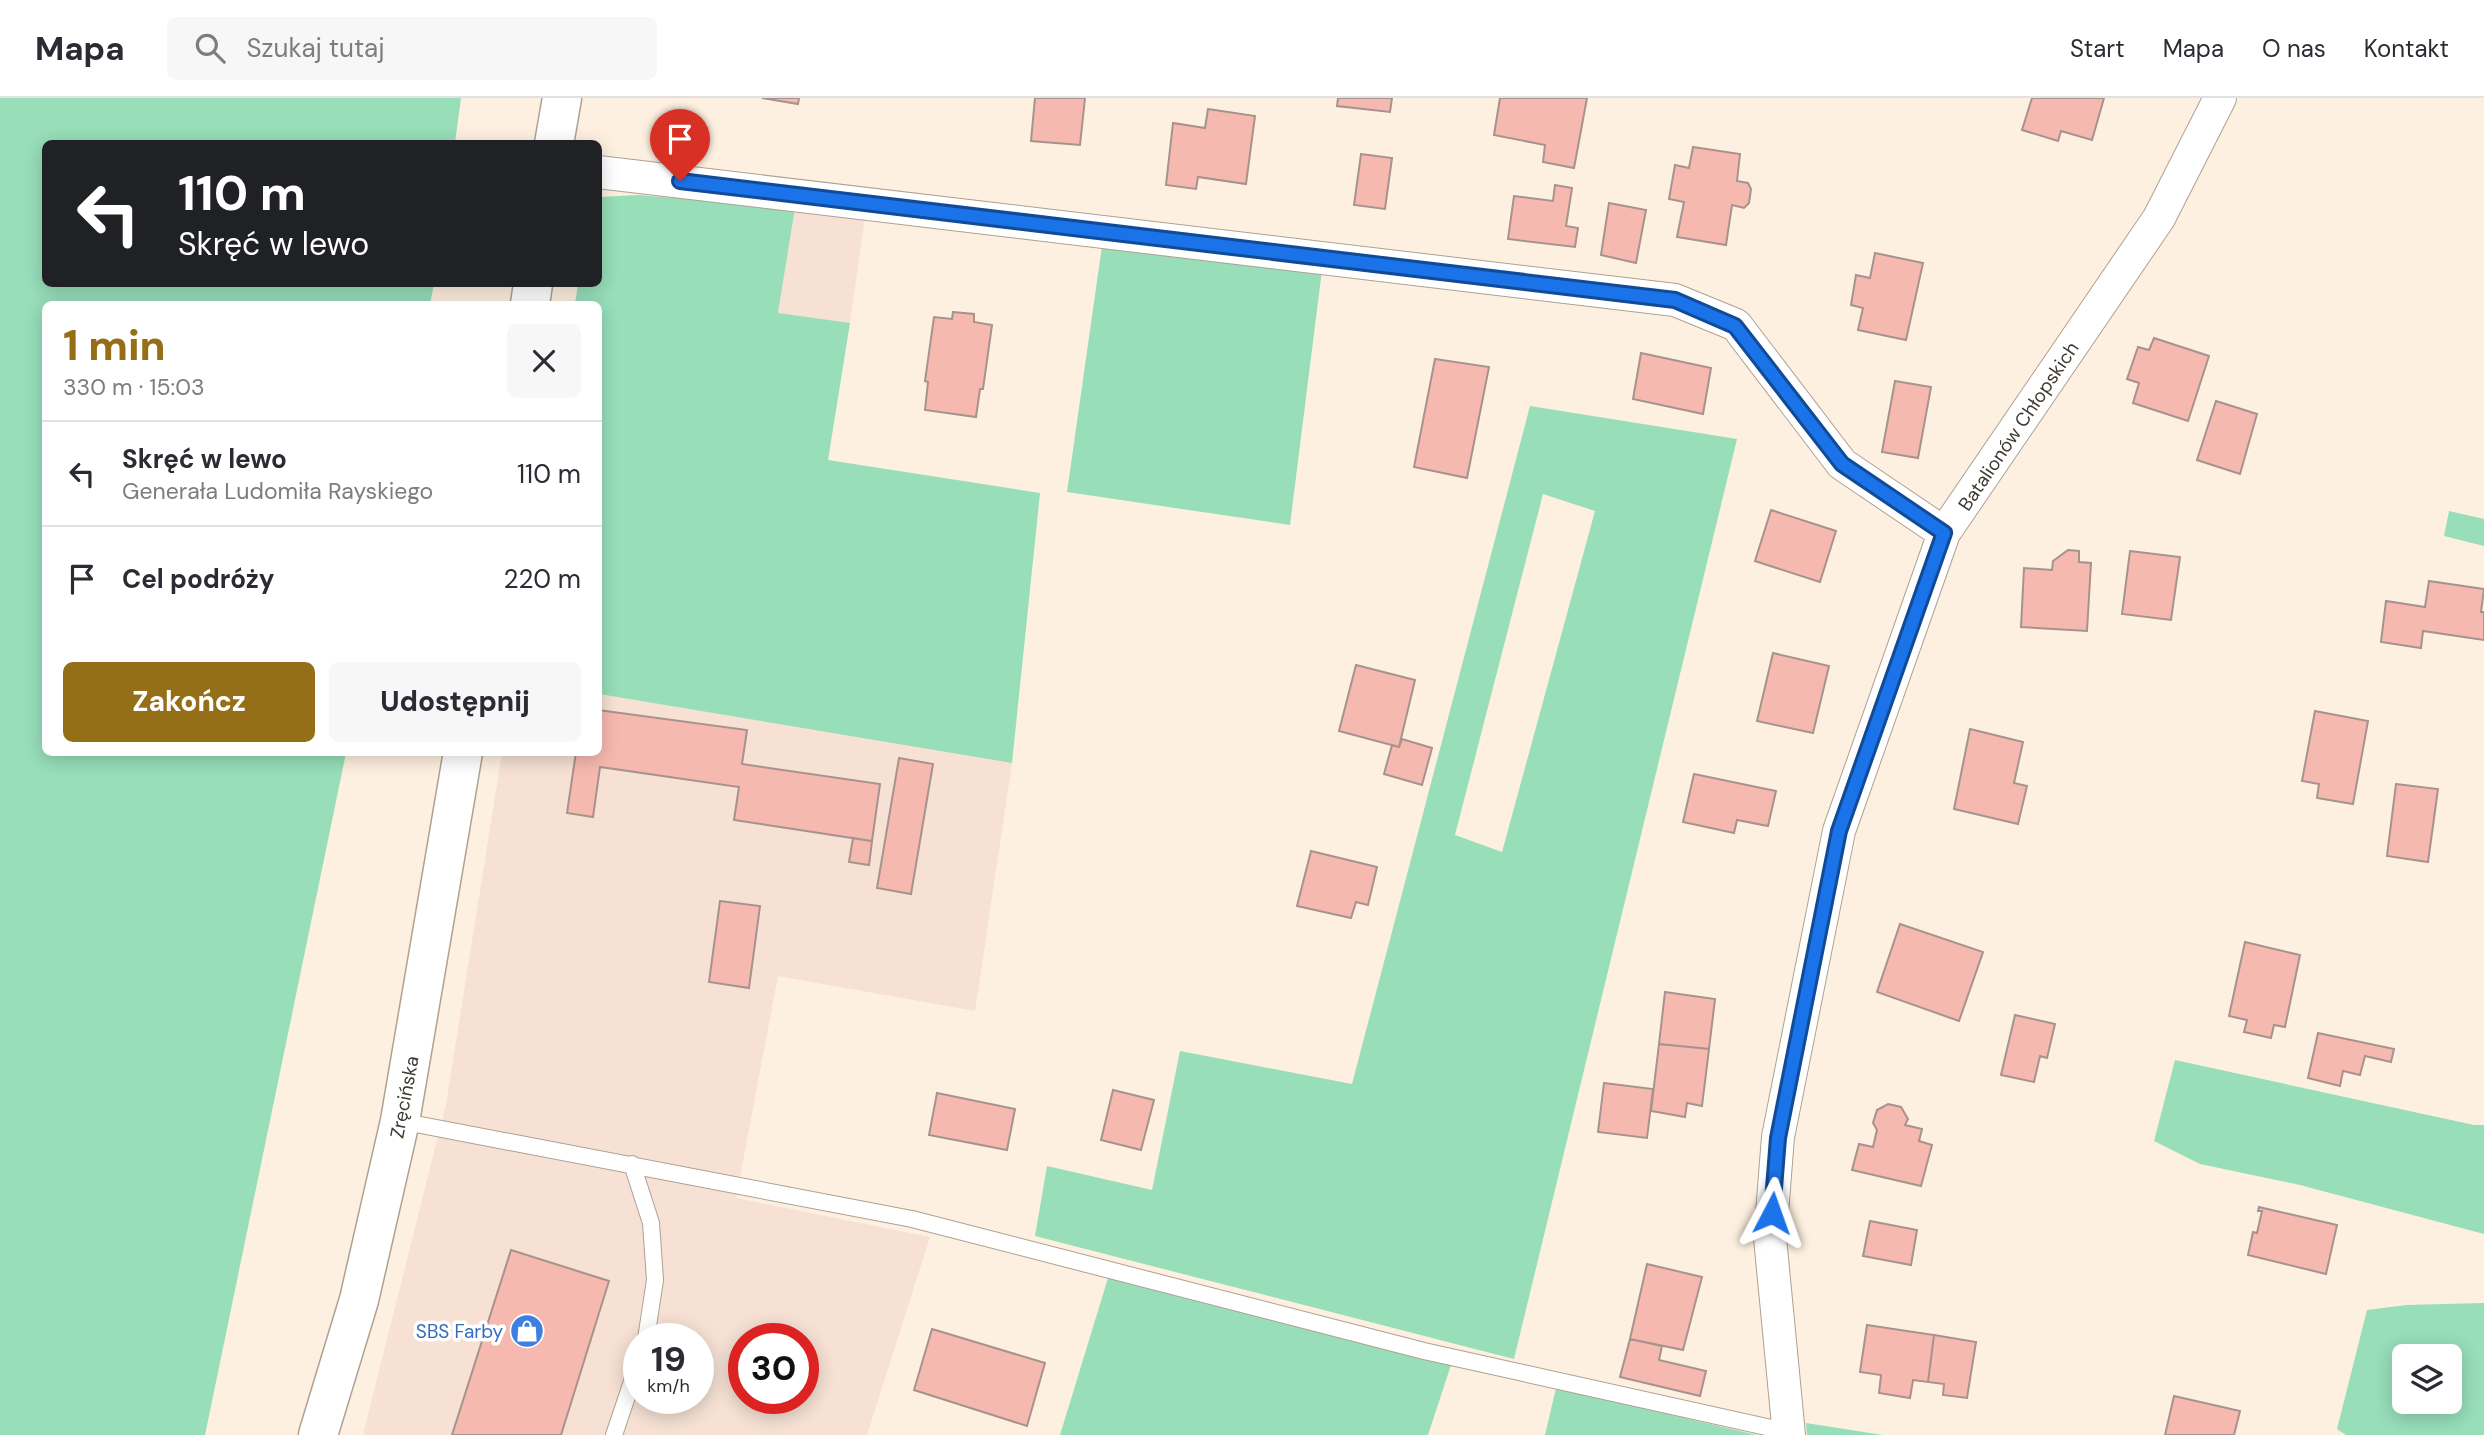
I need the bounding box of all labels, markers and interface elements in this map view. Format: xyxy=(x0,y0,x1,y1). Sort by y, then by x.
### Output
search box xyxy=(167,17,657,80)
text: Mapa xyxy=(35,27,125,70)
icon: search xyxy=(191,29,229,67)
text: Szukaj tutaj xyxy=(247,31,385,65)
text: Start xyxy=(2070,33,2125,64)
text: Mapa xyxy=(2163,33,2224,64)
text: O nas xyxy=(2262,33,2326,64)
text: Kontakt xyxy=(2364,33,2449,64)
pin xyxy=(650,109,710,181)
icon: arrive xyxy=(661,120,699,158)
text: 110 m xyxy=(178,161,306,225)
icon: left xyxy=(63,168,154,259)
text: Skręć w lewo xyxy=(178,223,369,265)
text: 1 min xyxy=(63,318,166,373)
button: close xyxy=(507,324,581,398)
street label: Batalionów Chłopskich xyxy=(1952,337,2084,516)
text: 330 m · 15:03 xyxy=(63,372,205,402)
text: Skręć w lewo xyxy=(122,442,287,476)
icon: left xyxy=(63,455,101,493)
text: 110 m xyxy=(517,457,581,491)
text: Generała Ludomiła Rayskiego xyxy=(122,476,433,506)
icon: arrive xyxy=(63,560,101,598)
text: Cel podróży xyxy=(122,562,275,596)
text: 220 m xyxy=(503,562,581,596)
button: Zakończ xyxy=(63,662,315,742)
button: Udostępnij xyxy=(329,662,581,742)
street label: Zręcińska xyxy=(384,1054,425,1140)
position arrow xyxy=(1735,1176,1809,1250)
shop icon: SBS Farby xyxy=(508,1312,546,1350)
place label: SBS Farby xyxy=(416,1319,503,1344)
speed limit sign: 30 xyxy=(728,1323,819,1414)
text: 19 xyxy=(651,1336,686,1382)
map controls xyxy=(2392,1344,2462,1414)
button: layers xyxy=(2392,1344,2462,1414)
text: km/h xyxy=(647,1374,690,1398)

